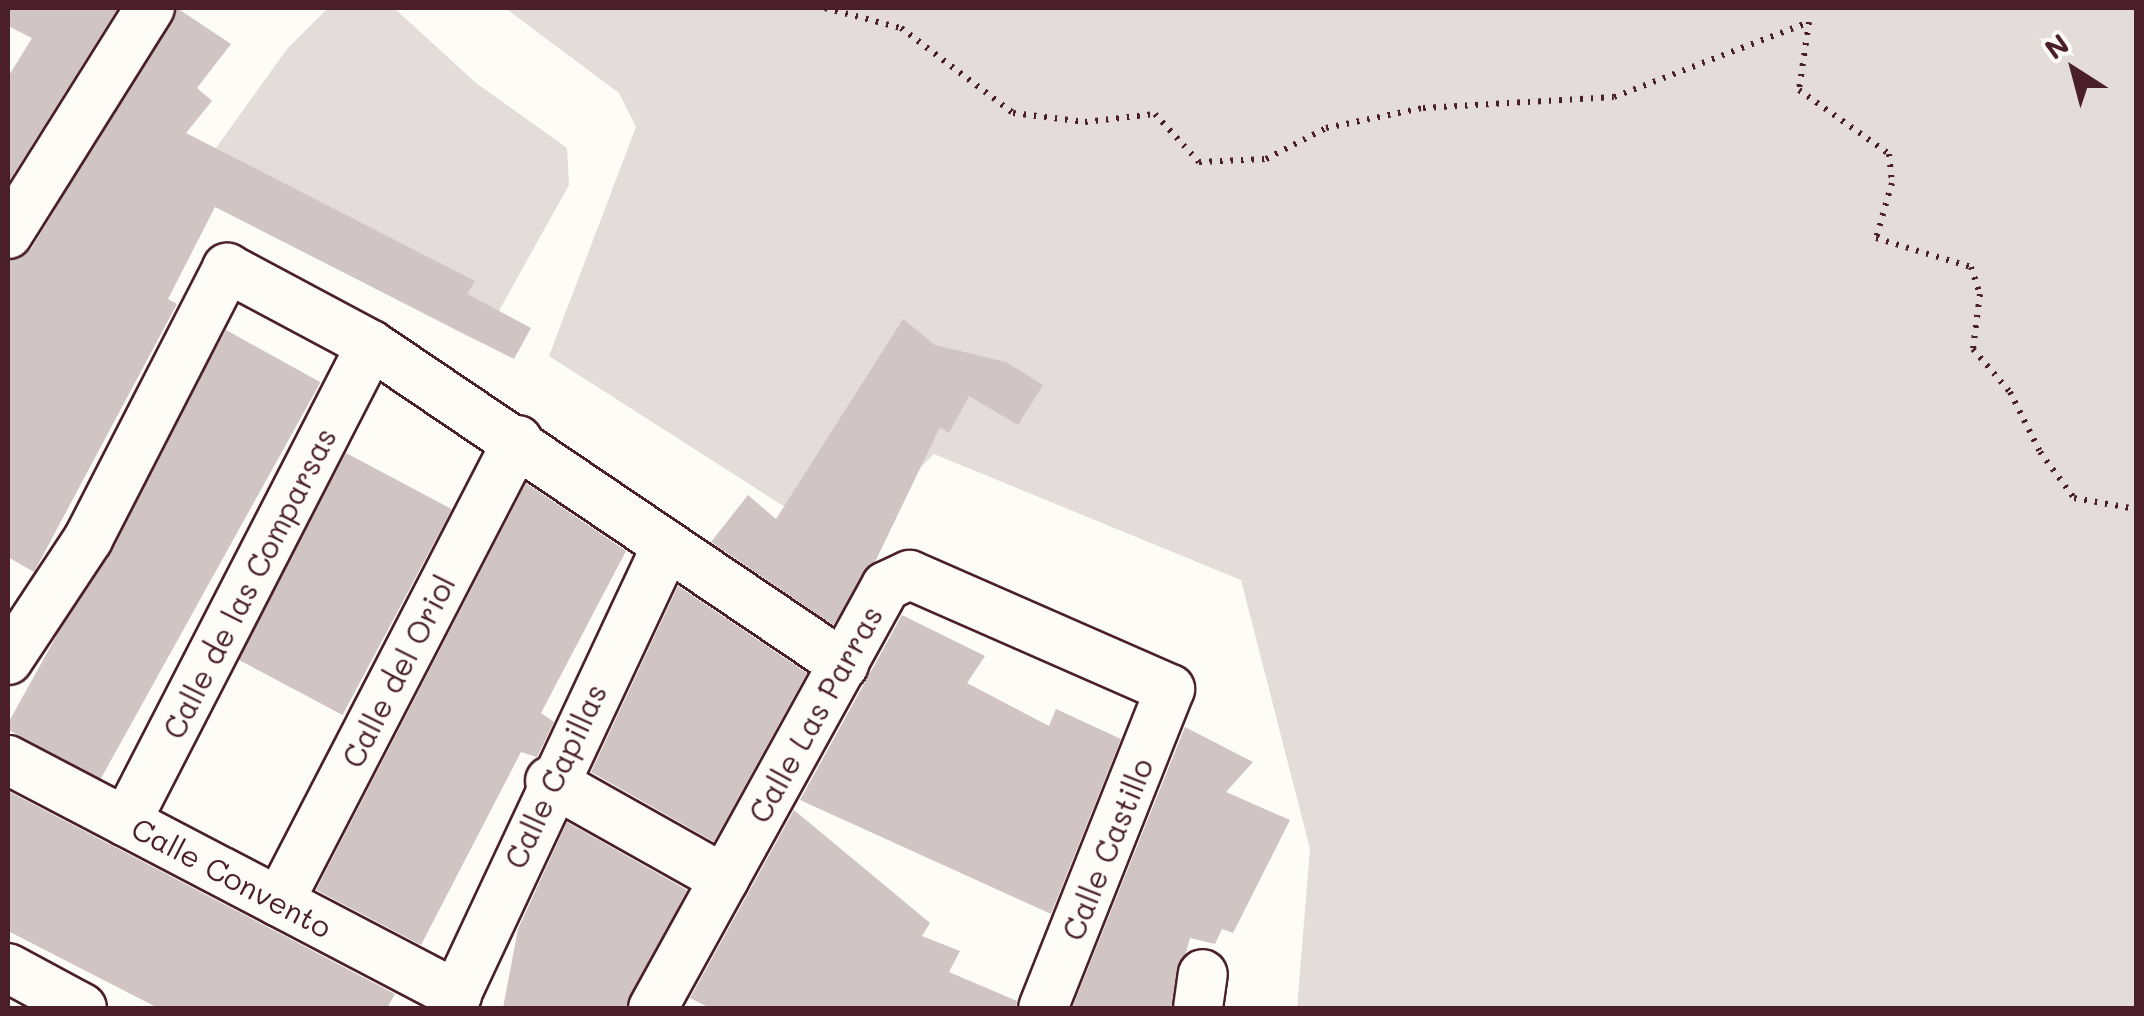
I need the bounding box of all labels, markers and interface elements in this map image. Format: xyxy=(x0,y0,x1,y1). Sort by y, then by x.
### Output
north arrow xyxy=(2024,20,2124,120)
text: N xyxy=(2037,25,2076,67)
street label: Calle de las Comparsas xyxy=(155,422,343,744)
street label: Calle del Oriol xyxy=(334,569,462,773)
street label: Calle Las Parras xyxy=(740,599,890,829)
street label: Calle Capillas xyxy=(497,678,613,874)
street label: Calle Castillo xyxy=(1054,753,1160,945)
street label: Calle Convento xyxy=(126,809,338,945)

